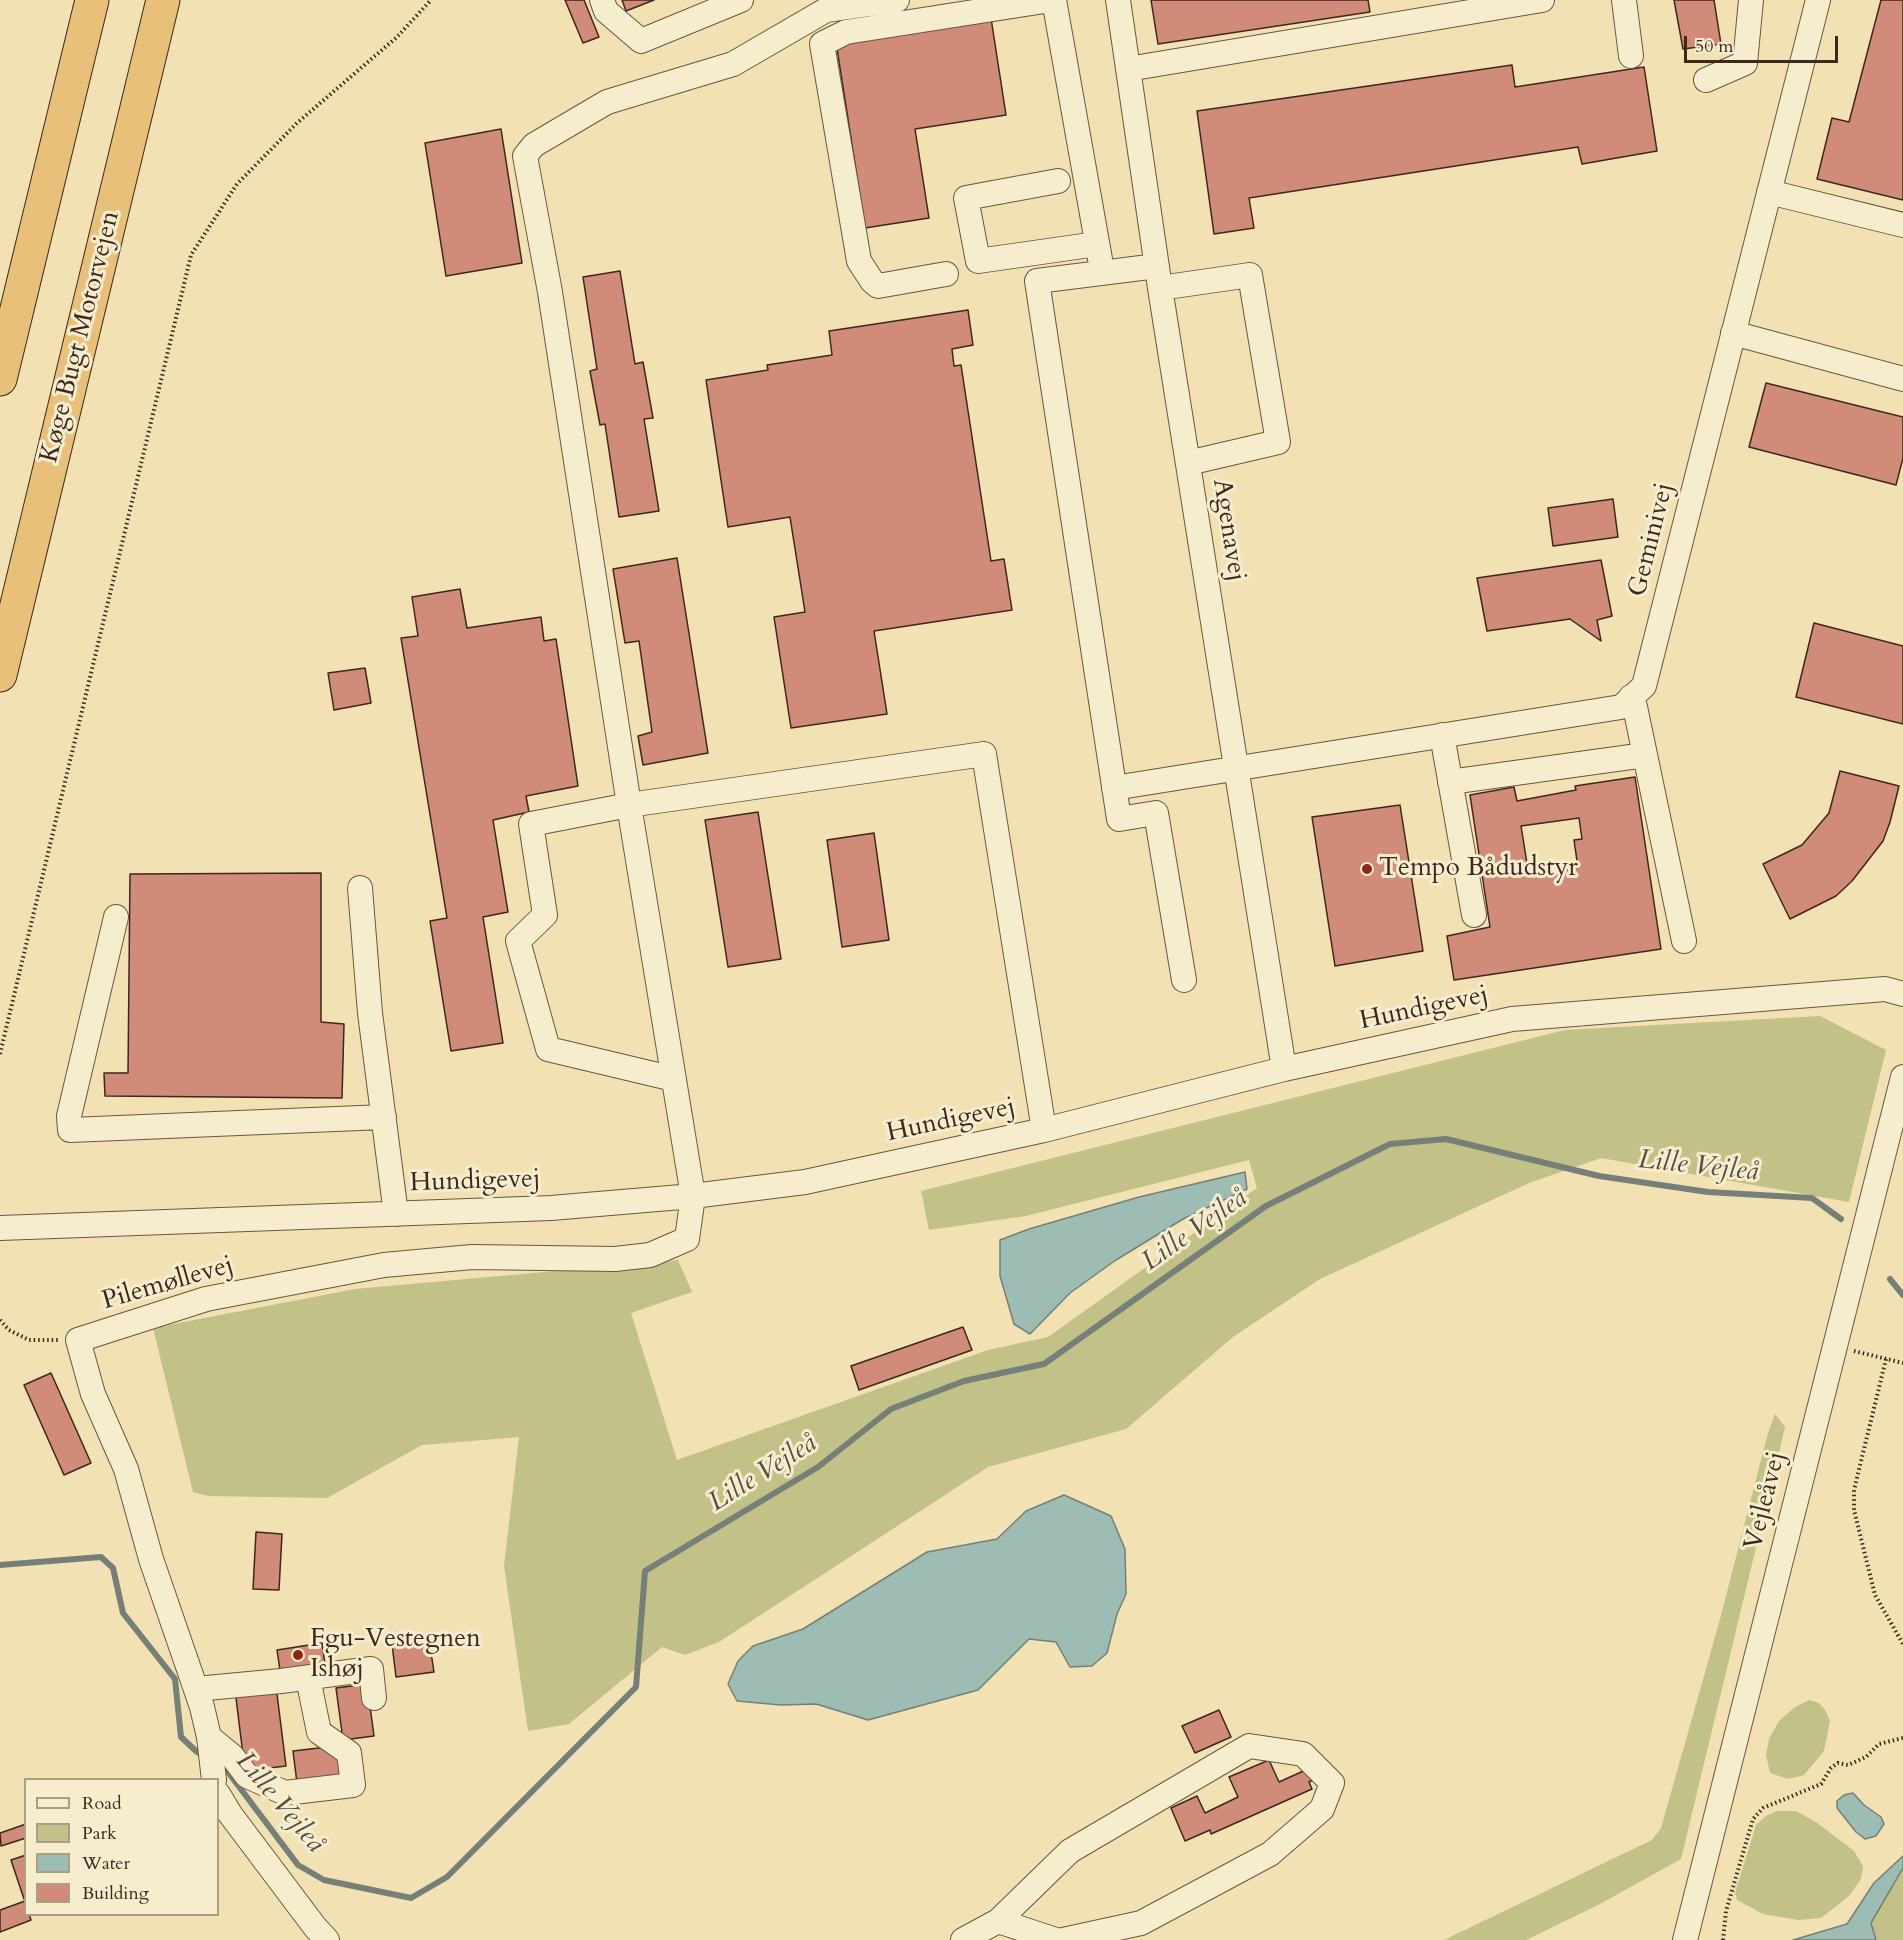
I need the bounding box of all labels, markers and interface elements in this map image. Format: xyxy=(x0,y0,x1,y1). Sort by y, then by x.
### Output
scale bar xyxy=(1687,24,1842,62)
text: 50 m xyxy=(1695,34,1734,59)
street label: Køge Bugt Motorvejen xyxy=(35,208,127,466)
street label: Agenavej xyxy=(1205,477,1251,583)
street label: Geminivej xyxy=(1623,480,1681,600)
place label: Tempo Bådudstyr xyxy=(1379,853,1578,885)
marker: Tempo Bådudstyr xyxy=(1360,862,1374,876)
street label: Hundigevej xyxy=(1357,980,1491,1038)
street label: Hundigevej xyxy=(884,1092,1018,1150)
water label: Lille Vejleå xyxy=(1636,1145,1760,1189)
street label: Hundigevej xyxy=(409,1164,541,1200)
water label: Lille Vejleå xyxy=(1136,1183,1254,1279)
street label: Pilemøllevej xyxy=(99,1250,237,1318)
water label: Lille Vejleå xyxy=(703,1428,823,1520)
street label: Vejleåvej xyxy=(1739,1449,1793,1553)
place label: Fgu-Vestegnen Ishøj xyxy=(310,1624,481,1685)
marker: Fgu-Vestegnen Ishøj xyxy=(291,1648,305,1662)
water label: Lille Vejleå xyxy=(228,1746,330,1860)
legend xyxy=(24,1778,219,1916)
text: Road xyxy=(82,1791,122,1816)
text: Park xyxy=(82,1821,117,1846)
text: Water xyxy=(82,1851,130,1876)
text: Building xyxy=(82,1881,149,1906)

